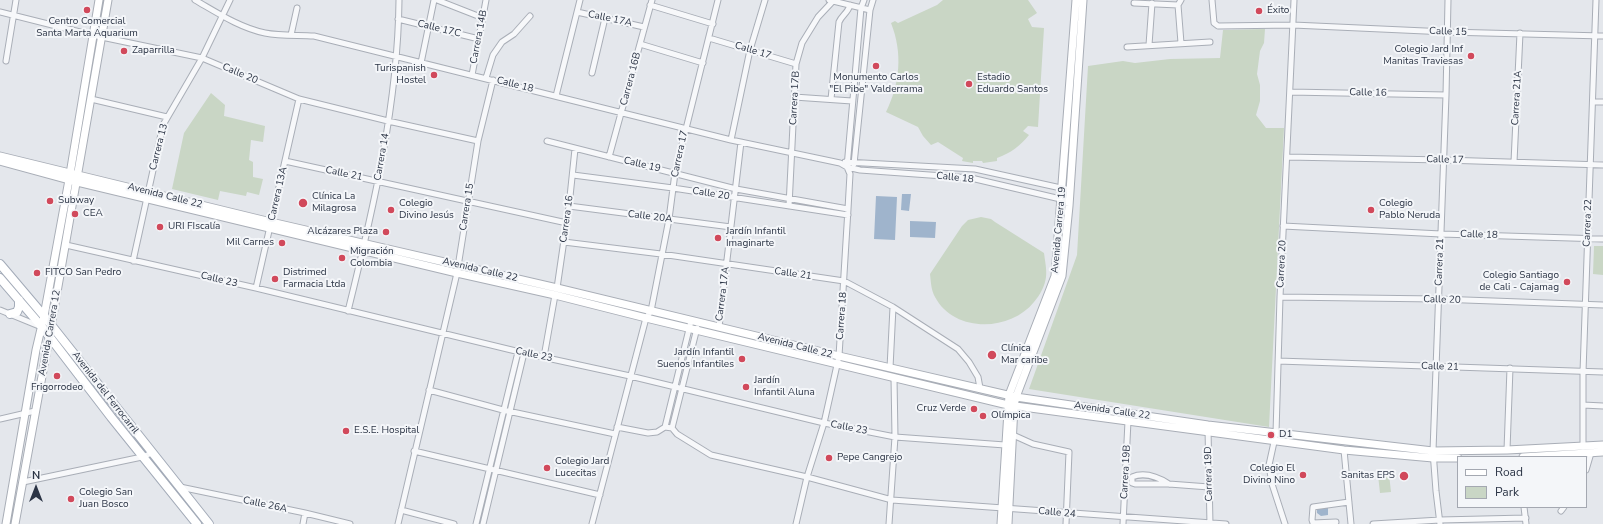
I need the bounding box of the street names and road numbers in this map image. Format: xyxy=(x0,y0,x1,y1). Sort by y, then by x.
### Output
street label: Calle 17A xyxy=(587,8,633,30)
street label: Carrera 14B xyxy=(468,9,490,65)
street label: Calle 17C xyxy=(416,18,462,40)
street label: Calle 15 xyxy=(1429,25,1467,39)
street label: Calle 17 xyxy=(733,40,773,62)
street label: Carrera 16B xyxy=(618,51,644,107)
street label: Calle 20 xyxy=(220,61,260,87)
street label: Carrera 21A xyxy=(1510,70,1524,126)
street label: Carrera 17B xyxy=(788,71,802,125)
street label: Calle 18 xyxy=(495,75,535,95)
street label: Calle 16 xyxy=(1349,87,1387,99)
street label: Carrera 13 xyxy=(147,122,171,172)
street label: Carrera 17 xyxy=(669,129,691,179)
street label: Carrera 14 xyxy=(372,132,392,182)
street label: Calle 17 xyxy=(1426,154,1464,166)
street label: Calle 19 xyxy=(622,155,662,175)
street label: Calle 21 xyxy=(324,164,364,184)
street label: Carrera 13A xyxy=(266,166,290,222)
street label: Calle 18 xyxy=(936,170,974,186)
street label: Avenida Calle 22 xyxy=(126,181,204,211)
street label: Carrera 15 xyxy=(457,183,477,231)
street label: Calle 20 xyxy=(691,185,731,203)
street label: Avenida Carrera 19 xyxy=(1049,186,1069,274)
street label: Carrera 16 xyxy=(558,195,576,243)
street label: Carrera 22 xyxy=(1581,199,1595,247)
street label: Calle 20A xyxy=(627,208,673,226)
street label: Calle 18 xyxy=(1460,228,1498,242)
street label: Carrera 21 xyxy=(1433,238,1447,286)
street label: Carrera 20 xyxy=(1275,240,1289,288)
street label: Avenida Calle 22 xyxy=(441,256,519,284)
street label: Calle 21 xyxy=(774,265,812,283)
street label: Carrera 17A xyxy=(714,266,732,322)
street label: Calle 23 xyxy=(199,270,239,290)
street label: Avenida Carrera 12 xyxy=(37,289,63,377)
street label: Carrera 18 xyxy=(834,292,850,340)
street label: Calle 20 xyxy=(1423,294,1461,306)
street label: Avenida Calle 22 xyxy=(756,331,834,361)
street label: Calle 23 xyxy=(514,345,554,365)
street label: Avenida del Ferrocarril xyxy=(69,349,141,437)
street label: Calle 21 xyxy=(1421,360,1459,374)
street label: Avenida Calle 22 xyxy=(1073,400,1151,422)
street label: Calle 23 xyxy=(829,419,869,437)
street label: Carrera 19B xyxy=(1119,445,1133,499)
street label: Carrera 19D xyxy=(1203,446,1215,502)
street label: Calle 26A xyxy=(242,494,288,516)
street label: Calle 24 xyxy=(1038,505,1076,521)

